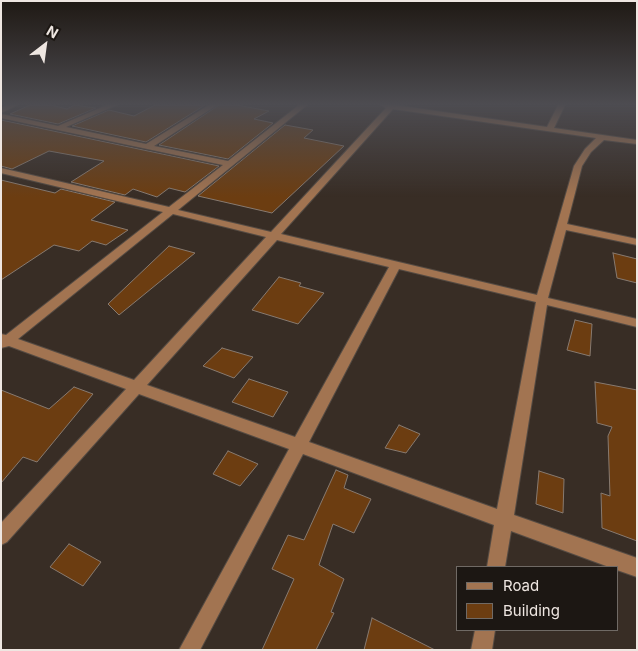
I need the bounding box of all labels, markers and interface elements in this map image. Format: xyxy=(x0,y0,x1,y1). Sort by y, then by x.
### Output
north arrow xyxy=(20,20,70,70)
text: N xyxy=(44,22,62,42)
legend xyxy=(456,566,618,631)
text: Road xyxy=(503,576,539,595)
text: Building xyxy=(503,601,560,620)

